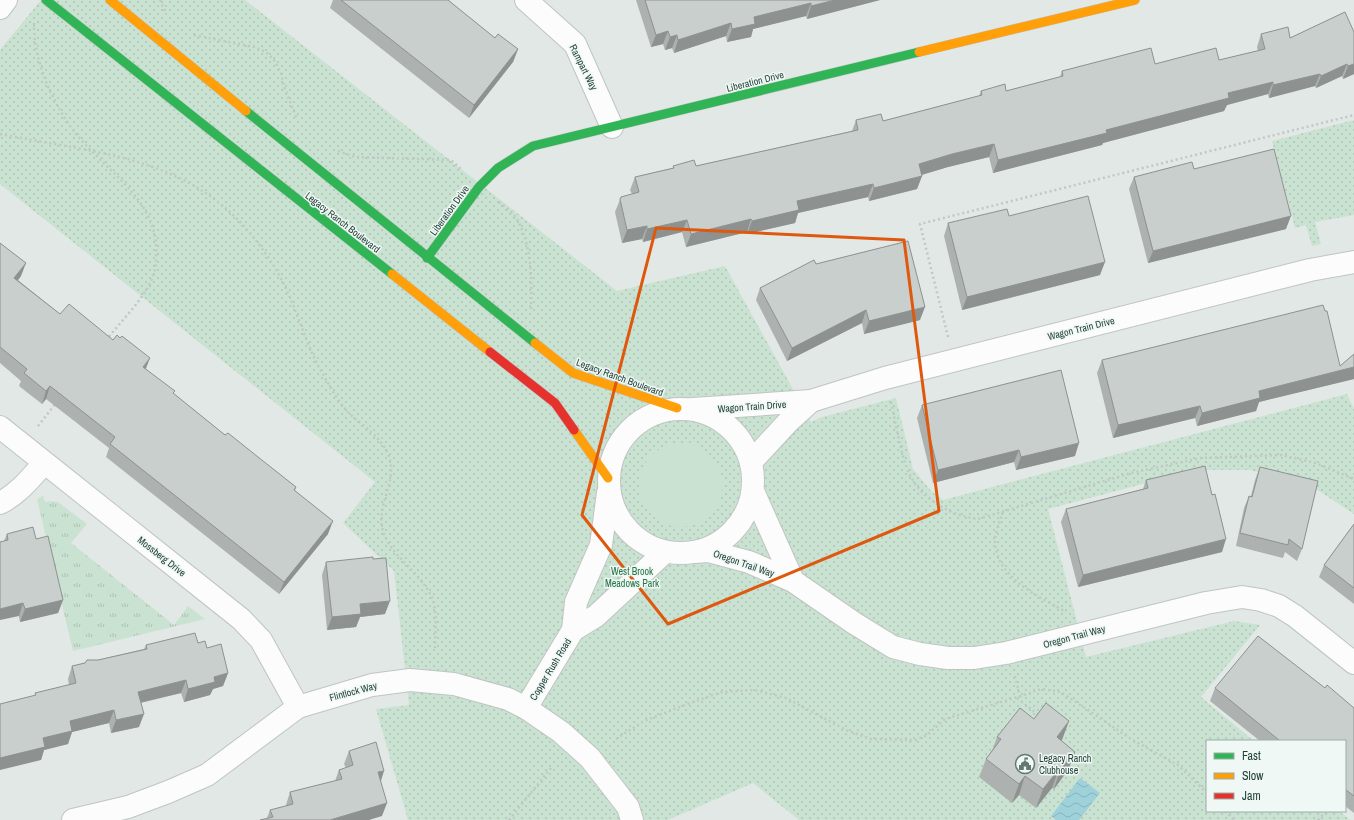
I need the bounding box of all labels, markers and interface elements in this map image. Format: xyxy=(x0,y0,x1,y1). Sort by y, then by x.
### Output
street label: Rampart Way xyxy=(566,42,601,93)
street label: Liberation Drive xyxy=(725,68,786,95)
street label: Liberation Drive xyxy=(427,182,472,238)
street label: Legacy Ranch Boulevard xyxy=(303,189,383,256)
street label: Wagon Train Drive xyxy=(1046,314,1116,343)
street label: Legacy Ranch Boulevard xyxy=(575,356,665,399)
street label: Wagon Train Drive xyxy=(717,398,787,415)
street label: Mossberg Drive xyxy=(135,533,189,580)
street label: Oregon Trail Way xyxy=(711,547,777,580)
park label: West Brook Meadows Park xyxy=(605,565,660,590)
street label: Oregon Trail Way xyxy=(1042,622,1108,651)
street label: Copper Rush Road xyxy=(527,636,574,703)
street label: Flintlock Way xyxy=(328,679,379,704)
legend xyxy=(1206,740,1346,812)
text: Fast xyxy=(1242,748,1261,764)
place label: Legacy Ranch Clubhouse xyxy=(1039,752,1091,777)
public building icon: Legacy Ranch Clubhouse xyxy=(1014,753,1036,775)
text: Slow xyxy=(1242,768,1264,784)
text: Jam xyxy=(1242,788,1261,804)

